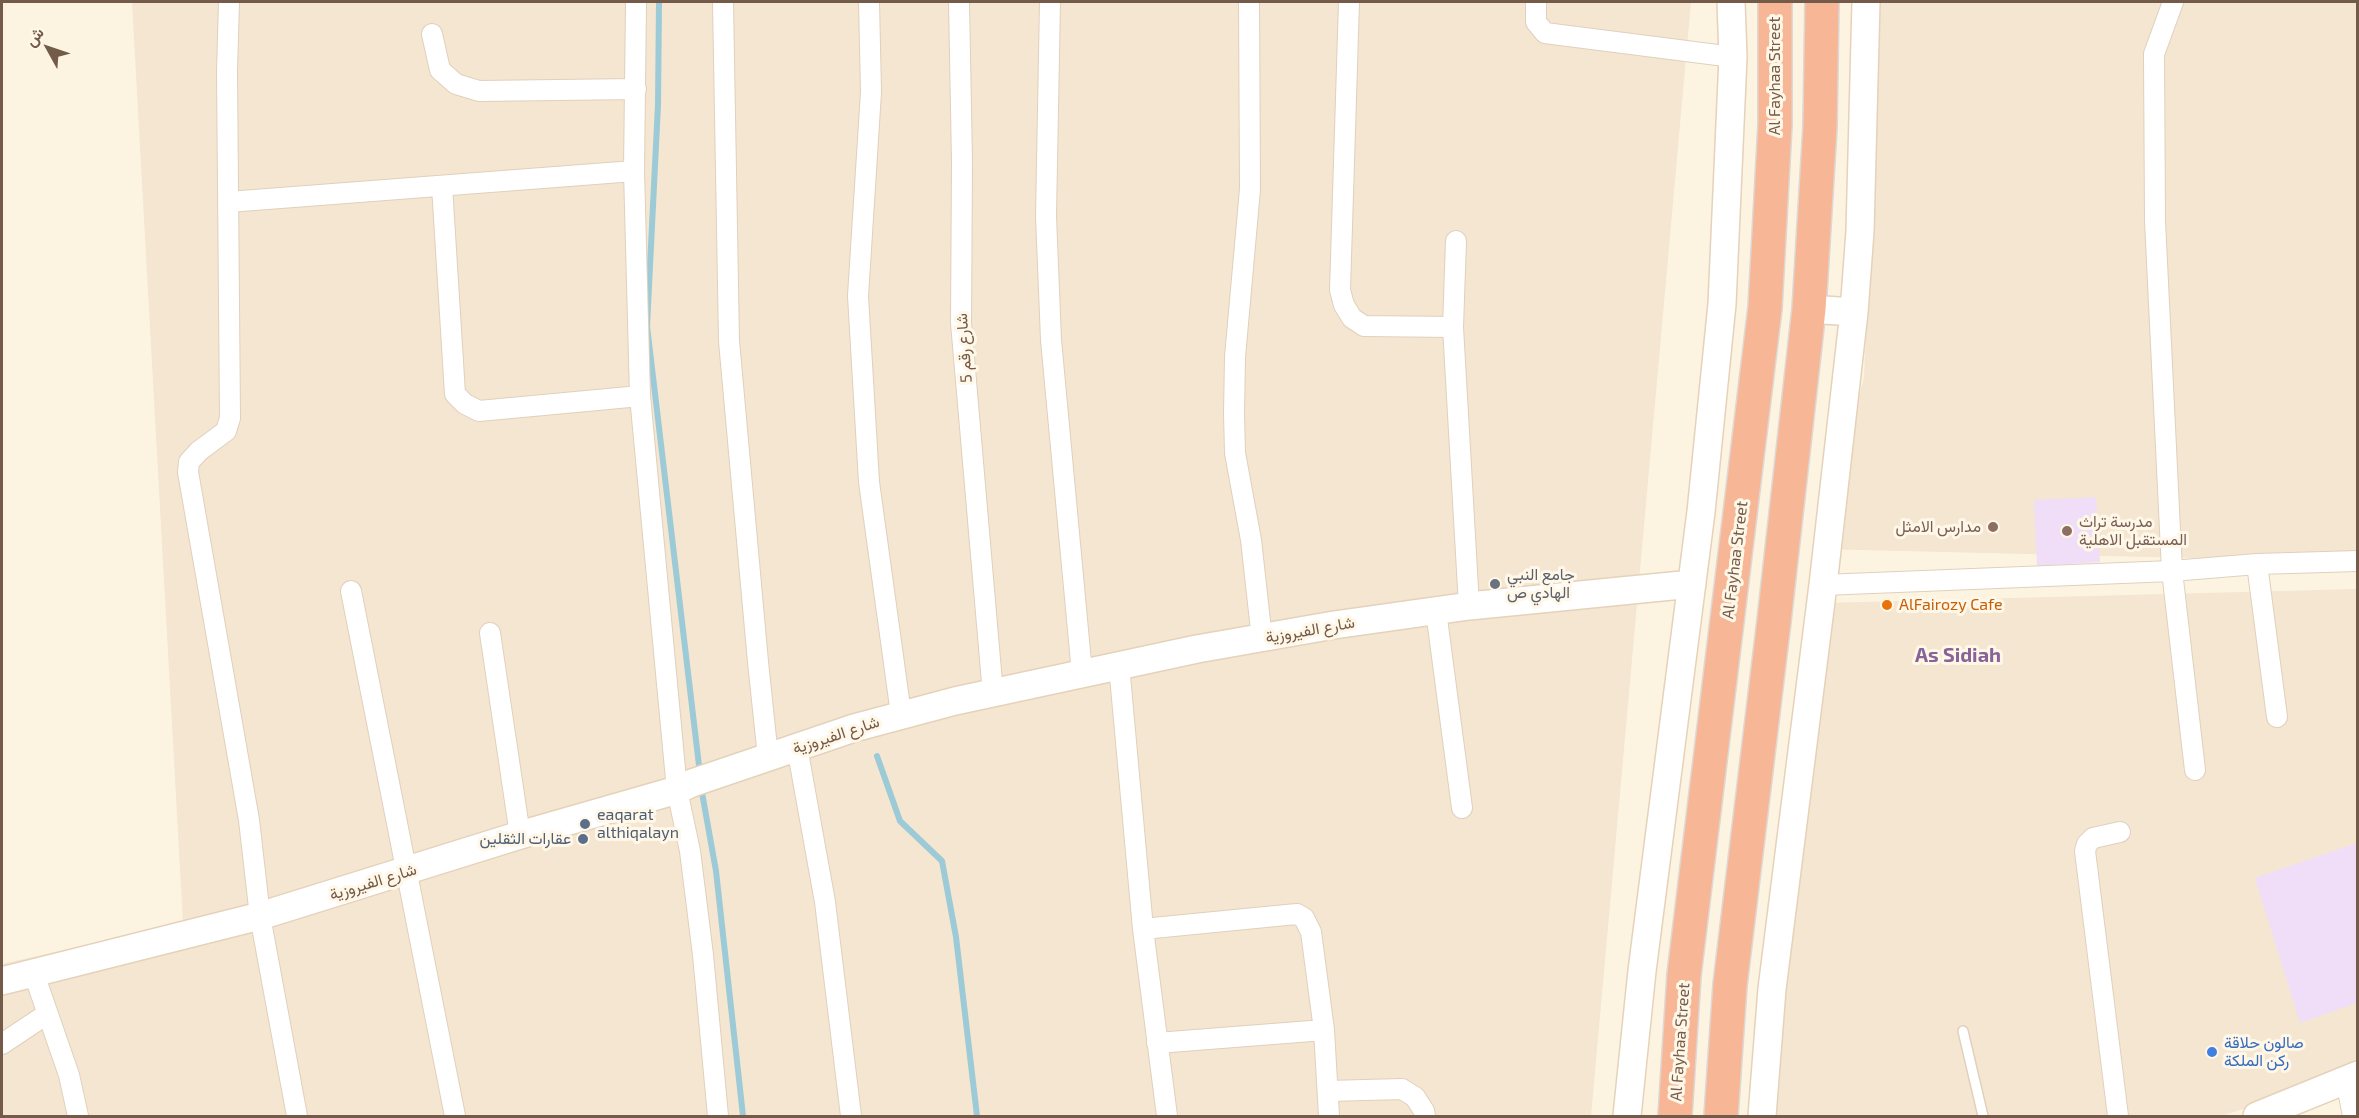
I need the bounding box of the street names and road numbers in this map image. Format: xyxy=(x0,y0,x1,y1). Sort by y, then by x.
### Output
street label: Al Fayhaa Street xyxy=(1765,17,1785,135)
street label: شارع رقم 5 xyxy=(952,313,976,383)
street label: Al Fayhaa Street xyxy=(1718,500,1752,620)
street label: شارع الفيروزية xyxy=(1264,613,1356,647)
street label: شارع الفيروزية xyxy=(790,712,882,758)
street label: شارع الفيروزية xyxy=(327,860,419,904)
street label: Al Fayhaa Street xyxy=(1666,982,1694,1102)

